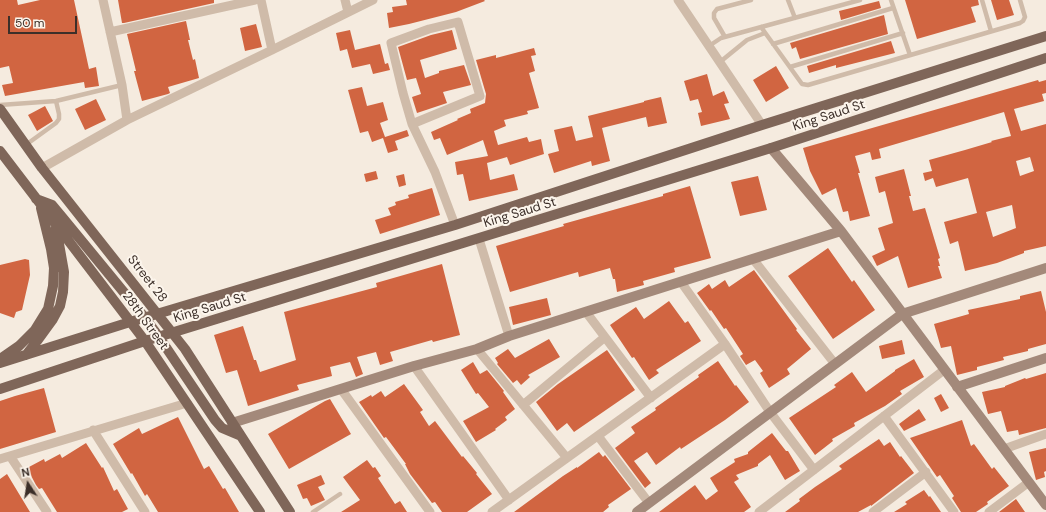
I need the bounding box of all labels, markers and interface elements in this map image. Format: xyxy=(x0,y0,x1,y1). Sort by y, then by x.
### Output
scale bar xyxy=(10,8,79,34)
text: 50 m xyxy=(15,15,44,31)
street label: King Saud St xyxy=(791,97,867,135)
street label: King Saud St xyxy=(482,195,558,231)
street label: Street 28 xyxy=(124,252,170,306)
street label: 28th Street xyxy=(119,289,171,353)
street label: King Saud St xyxy=(172,290,248,326)
north arrow xyxy=(8,464,48,504)
text: N xyxy=(20,465,31,480)

